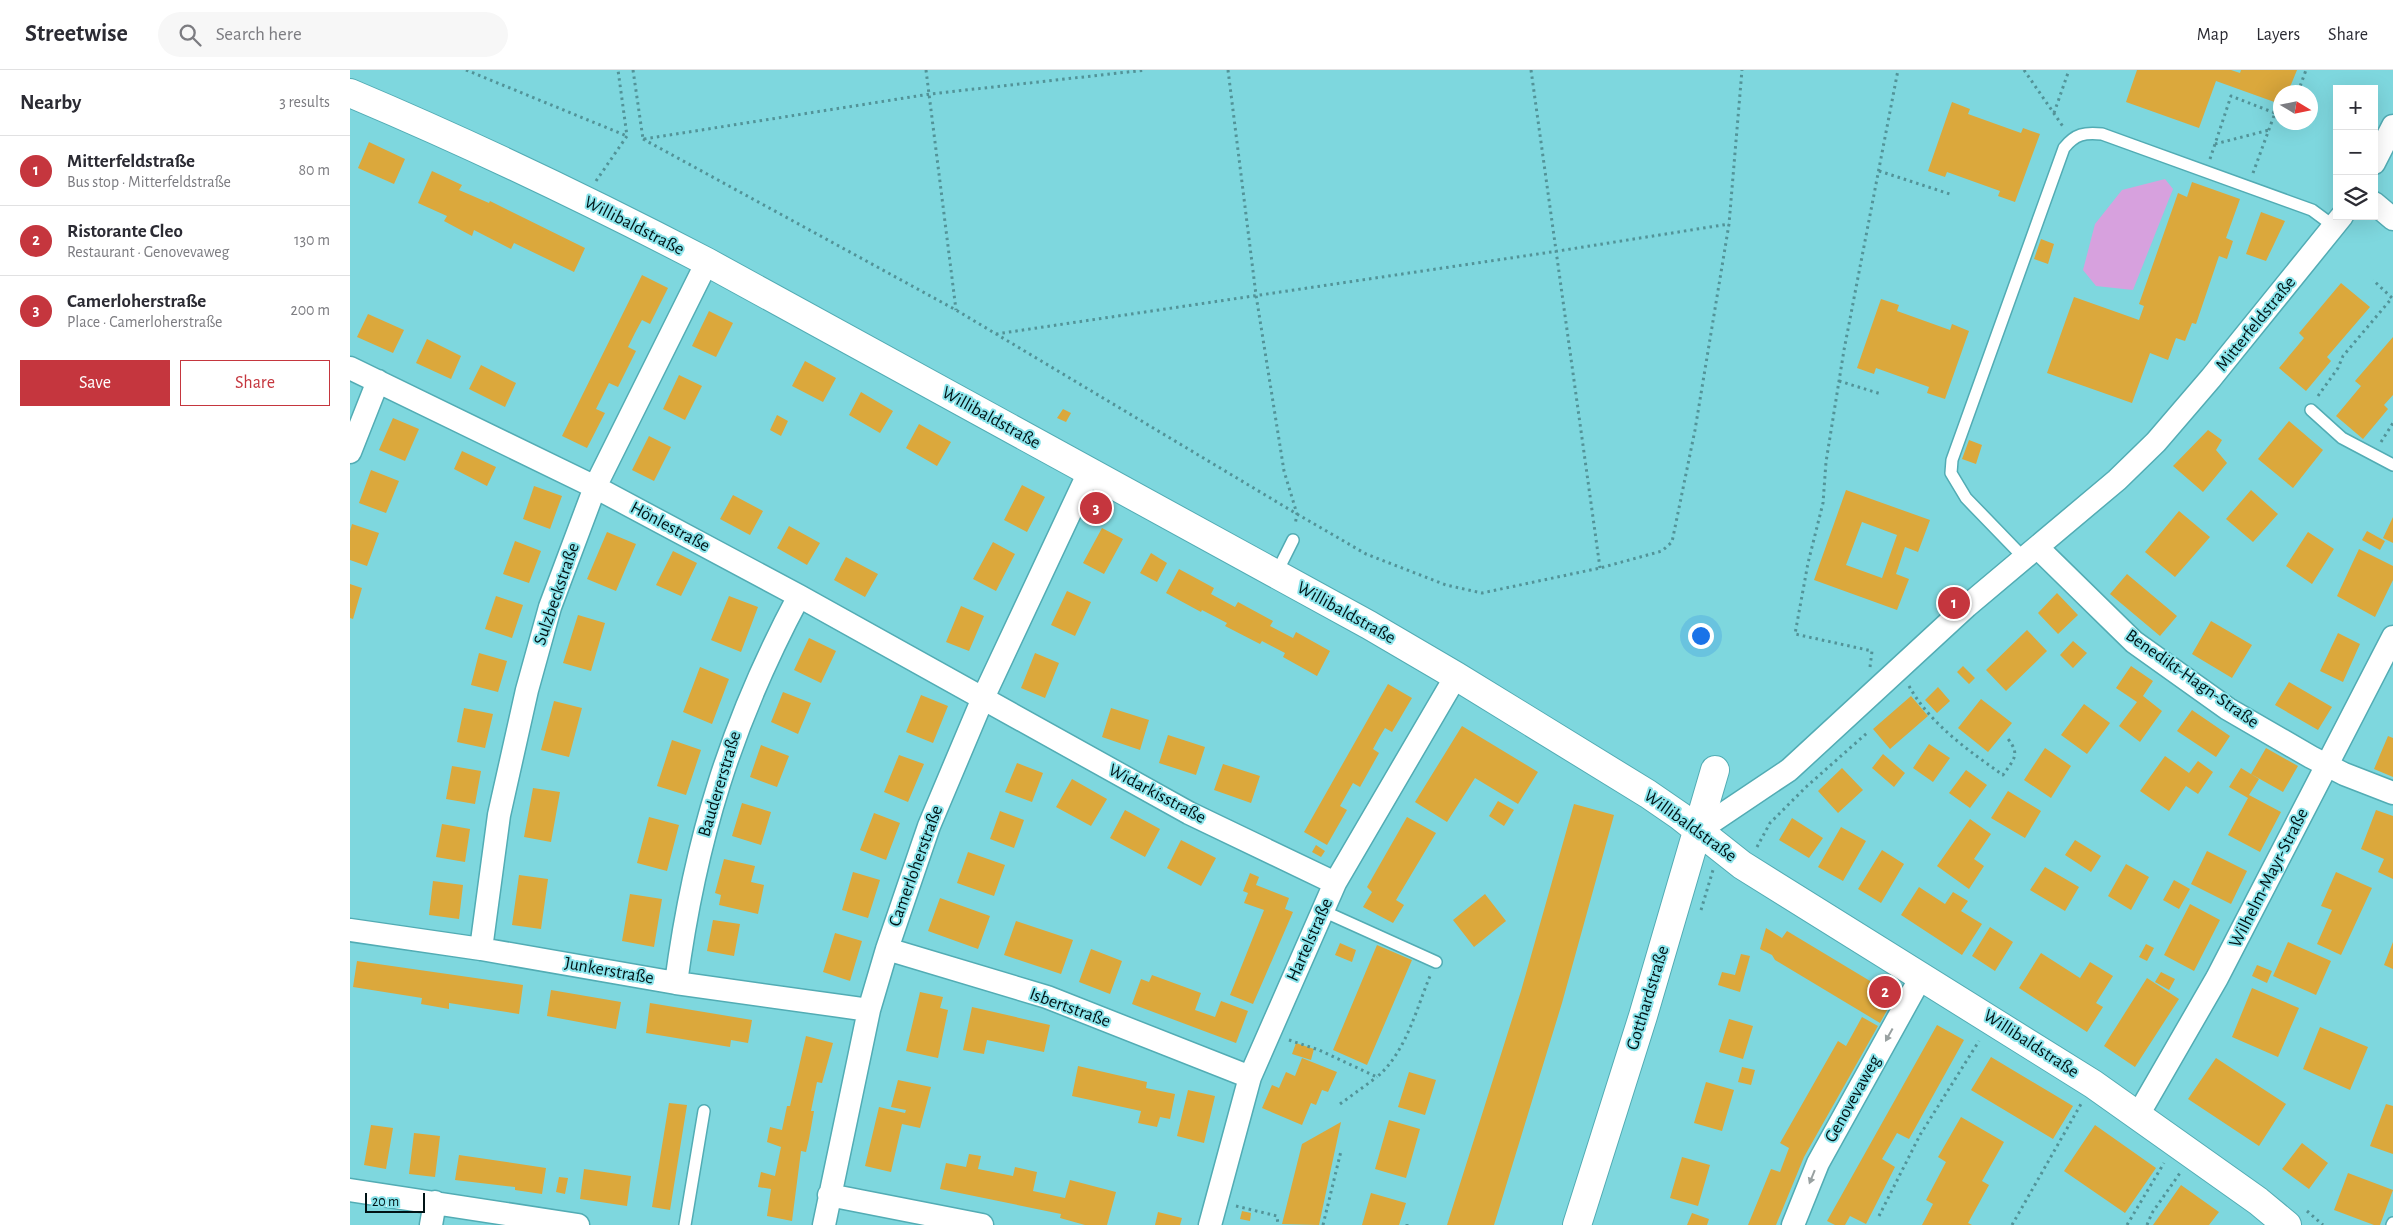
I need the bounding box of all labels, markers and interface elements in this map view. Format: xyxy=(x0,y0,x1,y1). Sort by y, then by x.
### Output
search box xyxy=(158,12,508,57)
icon: search xyxy=(176,21,204,49)
text: Streetwise xyxy=(25,22,128,46)
text: Search here xyxy=(216,25,302,44)
text: Map xyxy=(2197,26,2228,44)
text: Layers xyxy=(2256,26,2300,44)
text: Share xyxy=(2328,26,2368,44)
north arrow xyxy=(2273,85,2318,130)
map controls xyxy=(2333,85,2378,220)
button: + xyxy=(2333,85,2378,130)
text: Nearby xyxy=(20,92,81,113)
text: 3 results xyxy=(279,94,330,110)
button: − xyxy=(2333,130,2378,175)
text: Mitterfeldstraße xyxy=(67,152,195,171)
text: 1 xyxy=(33,162,39,178)
text: 80 m xyxy=(299,162,330,178)
text: Bus stop · Mitterfeldstraße xyxy=(67,174,231,190)
button: layers xyxy=(2333,175,2378,220)
street label: Willibaldstraße xyxy=(581,193,687,259)
text: Ristorante Cleo xyxy=(67,222,183,241)
text: 2 xyxy=(32,232,40,248)
text: 130 m xyxy=(294,232,330,248)
text: Restaurant · Genovevaweg xyxy=(67,244,229,260)
street label: Mitterfeldstraße xyxy=(2213,273,2299,375)
text: Camerloherstraße xyxy=(67,292,206,311)
text: 3 xyxy=(33,302,39,318)
text: 200 m xyxy=(290,302,330,318)
text: Place · Camerloherstraße xyxy=(67,314,222,330)
button: Save xyxy=(20,360,170,406)
button: Share xyxy=(180,360,330,406)
street label: Willibaldstraße xyxy=(939,384,1043,452)
pin: 3 xyxy=(1080,489,1112,527)
street label: Hönlestraße xyxy=(627,499,713,555)
street label: Sulzbeckstraße xyxy=(531,541,583,647)
street label: Willibaldstraße xyxy=(1294,579,1398,647)
pin: 1 xyxy=(1938,584,1970,622)
your location xyxy=(1688,623,1714,649)
street label: Benedikt-Hagn-Straße xyxy=(2122,626,2262,732)
street label: Baudererstraße xyxy=(695,729,745,839)
street label: Widarkisstraße xyxy=(1105,761,1209,827)
street label: Willibaldstraße xyxy=(1640,786,1740,866)
street label: Camerloherstraße xyxy=(886,803,946,929)
street label: Wilhelm-Mayr-Straße xyxy=(2226,806,2312,950)
street label: Hartelstraße xyxy=(1284,896,1336,984)
street label: Gotthardstraße xyxy=(1624,944,1672,1052)
street label: Junkerstraße xyxy=(563,954,655,988)
pin: 2 xyxy=(1869,973,1901,1011)
street label: Isbertstraße xyxy=(1027,985,1113,1031)
street label: Willibaldstraße xyxy=(1980,1007,2082,1081)
one-way arrow xyxy=(1885,1027,1893,1042)
street label: Genovevaweg xyxy=(1822,1052,1884,1146)
one-way arrow xyxy=(1807,1170,1815,1185)
scale bar xyxy=(365,1190,425,1213)
text: 20 m xyxy=(372,1195,399,1209)

